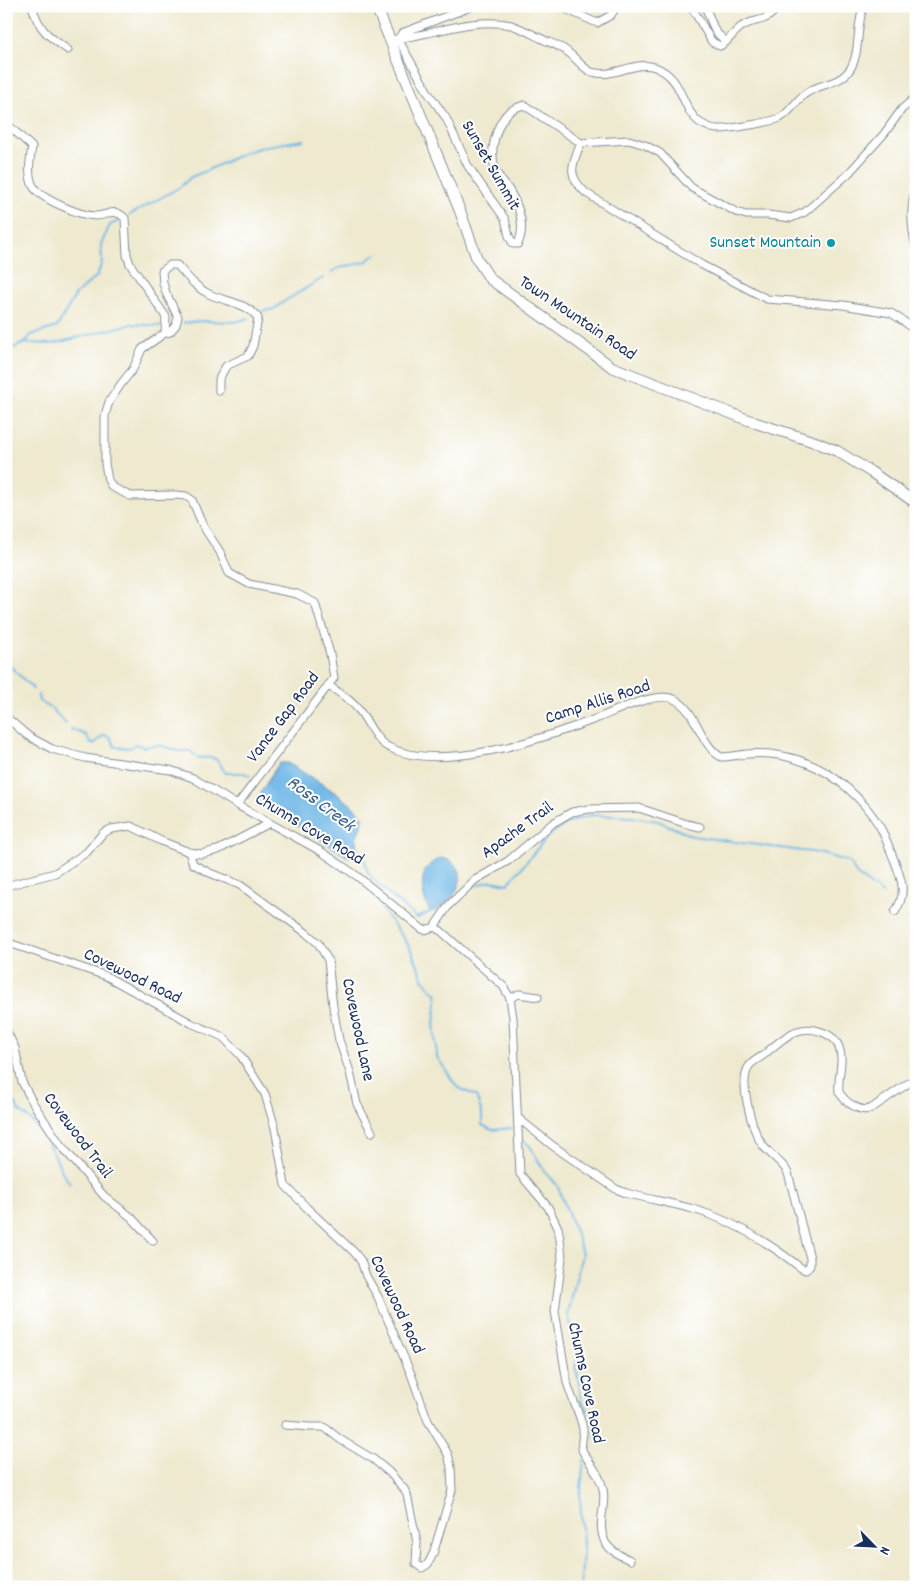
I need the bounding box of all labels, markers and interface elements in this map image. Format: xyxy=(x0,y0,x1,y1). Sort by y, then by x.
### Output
street label: Sunset Summit xyxy=(454,116,526,216)
place label: Sunset Mountain xyxy=(709,231,821,256)
marker: Sunset Mountain xyxy=(825,237,837,249)
street label: Town Mountain Road xyxy=(513,270,641,368)
street label: Vance Gap Road xyxy=(241,667,327,769)
street label: Camp Allis Road xyxy=(542,674,654,732)
water label: Ross Creek xyxy=(280,770,361,841)
street label: Chunns Cove Road xyxy=(250,788,368,872)
street label: Apache Trail xyxy=(477,796,560,866)
street label: Covewood Road xyxy=(79,942,185,1012)
street label: Covewood Lane xyxy=(334,976,380,1084)
street label: Covewood Trail xyxy=(36,1088,118,1185)
street label: Covewood Road xyxy=(362,1252,430,1358)
street label: Chunns Cove Road xyxy=(560,1320,610,1446)
north arrow xyxy=(850,1520,900,1570)
text: N xyxy=(873,1543,895,1558)

